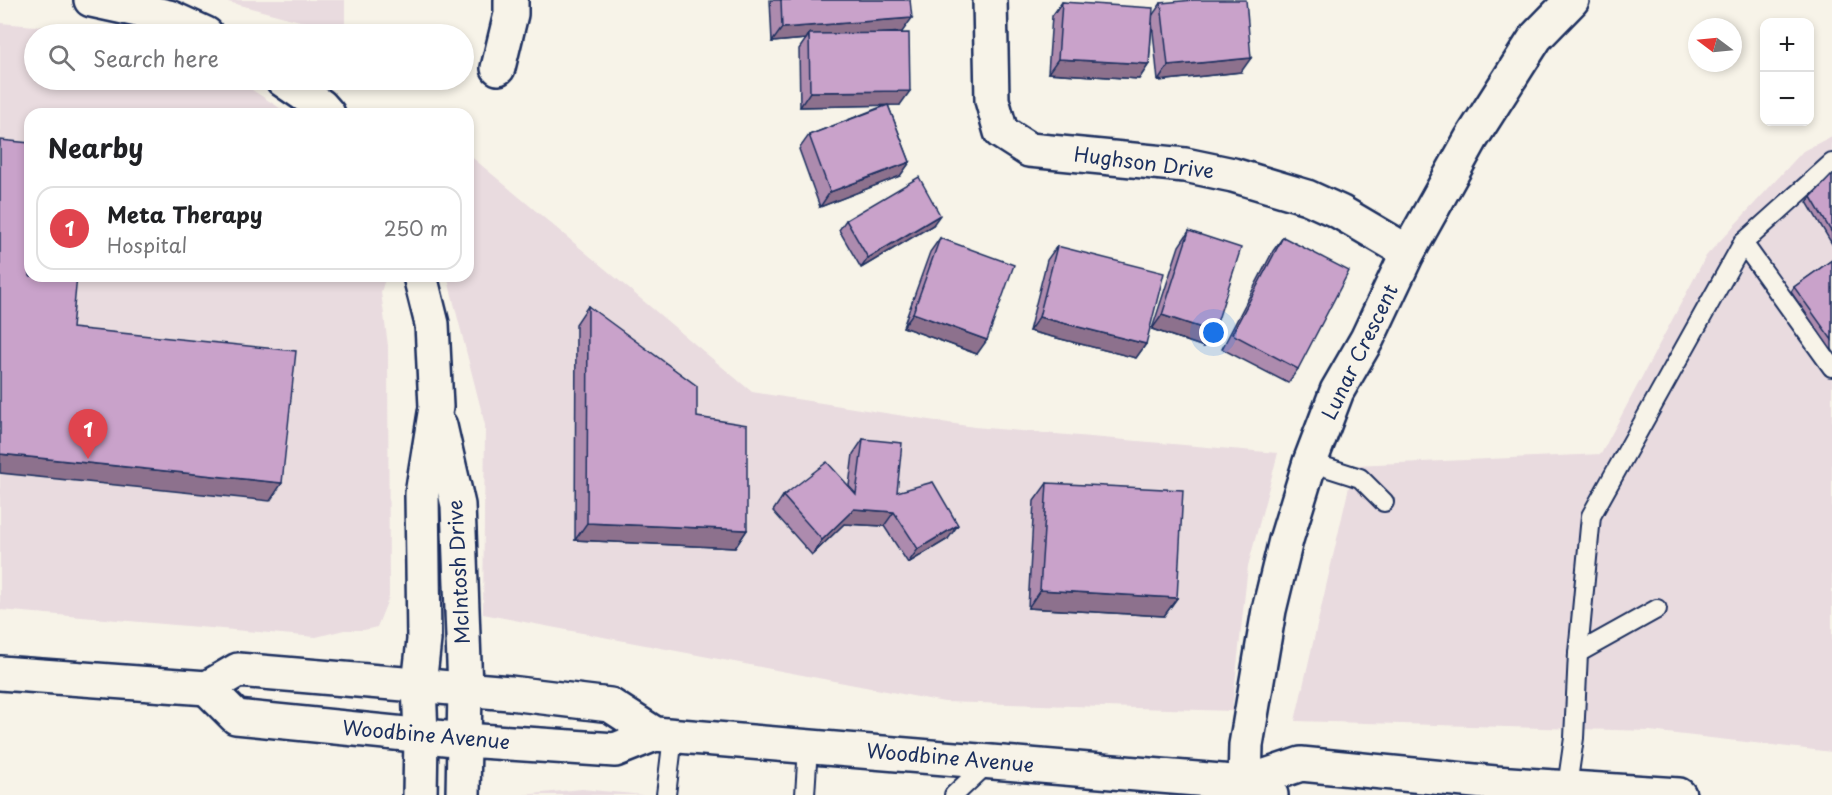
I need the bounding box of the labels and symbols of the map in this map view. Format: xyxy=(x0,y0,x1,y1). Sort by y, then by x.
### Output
north arrow xyxy=(1688,18,1742,72)
street label: Hughson Drive xyxy=(1072,139,1216,185)
street label: Lunar Crescent xyxy=(1313,279,1405,424)
your location xyxy=(1199,318,1228,347)
pin: 1 xyxy=(68,410,107,459)
street label: McIntosh Drive xyxy=(439,499,477,645)
street label: Woodbine Avenue xyxy=(341,712,511,756)
street label: Woodbine Avenue xyxy=(865,735,1035,779)

